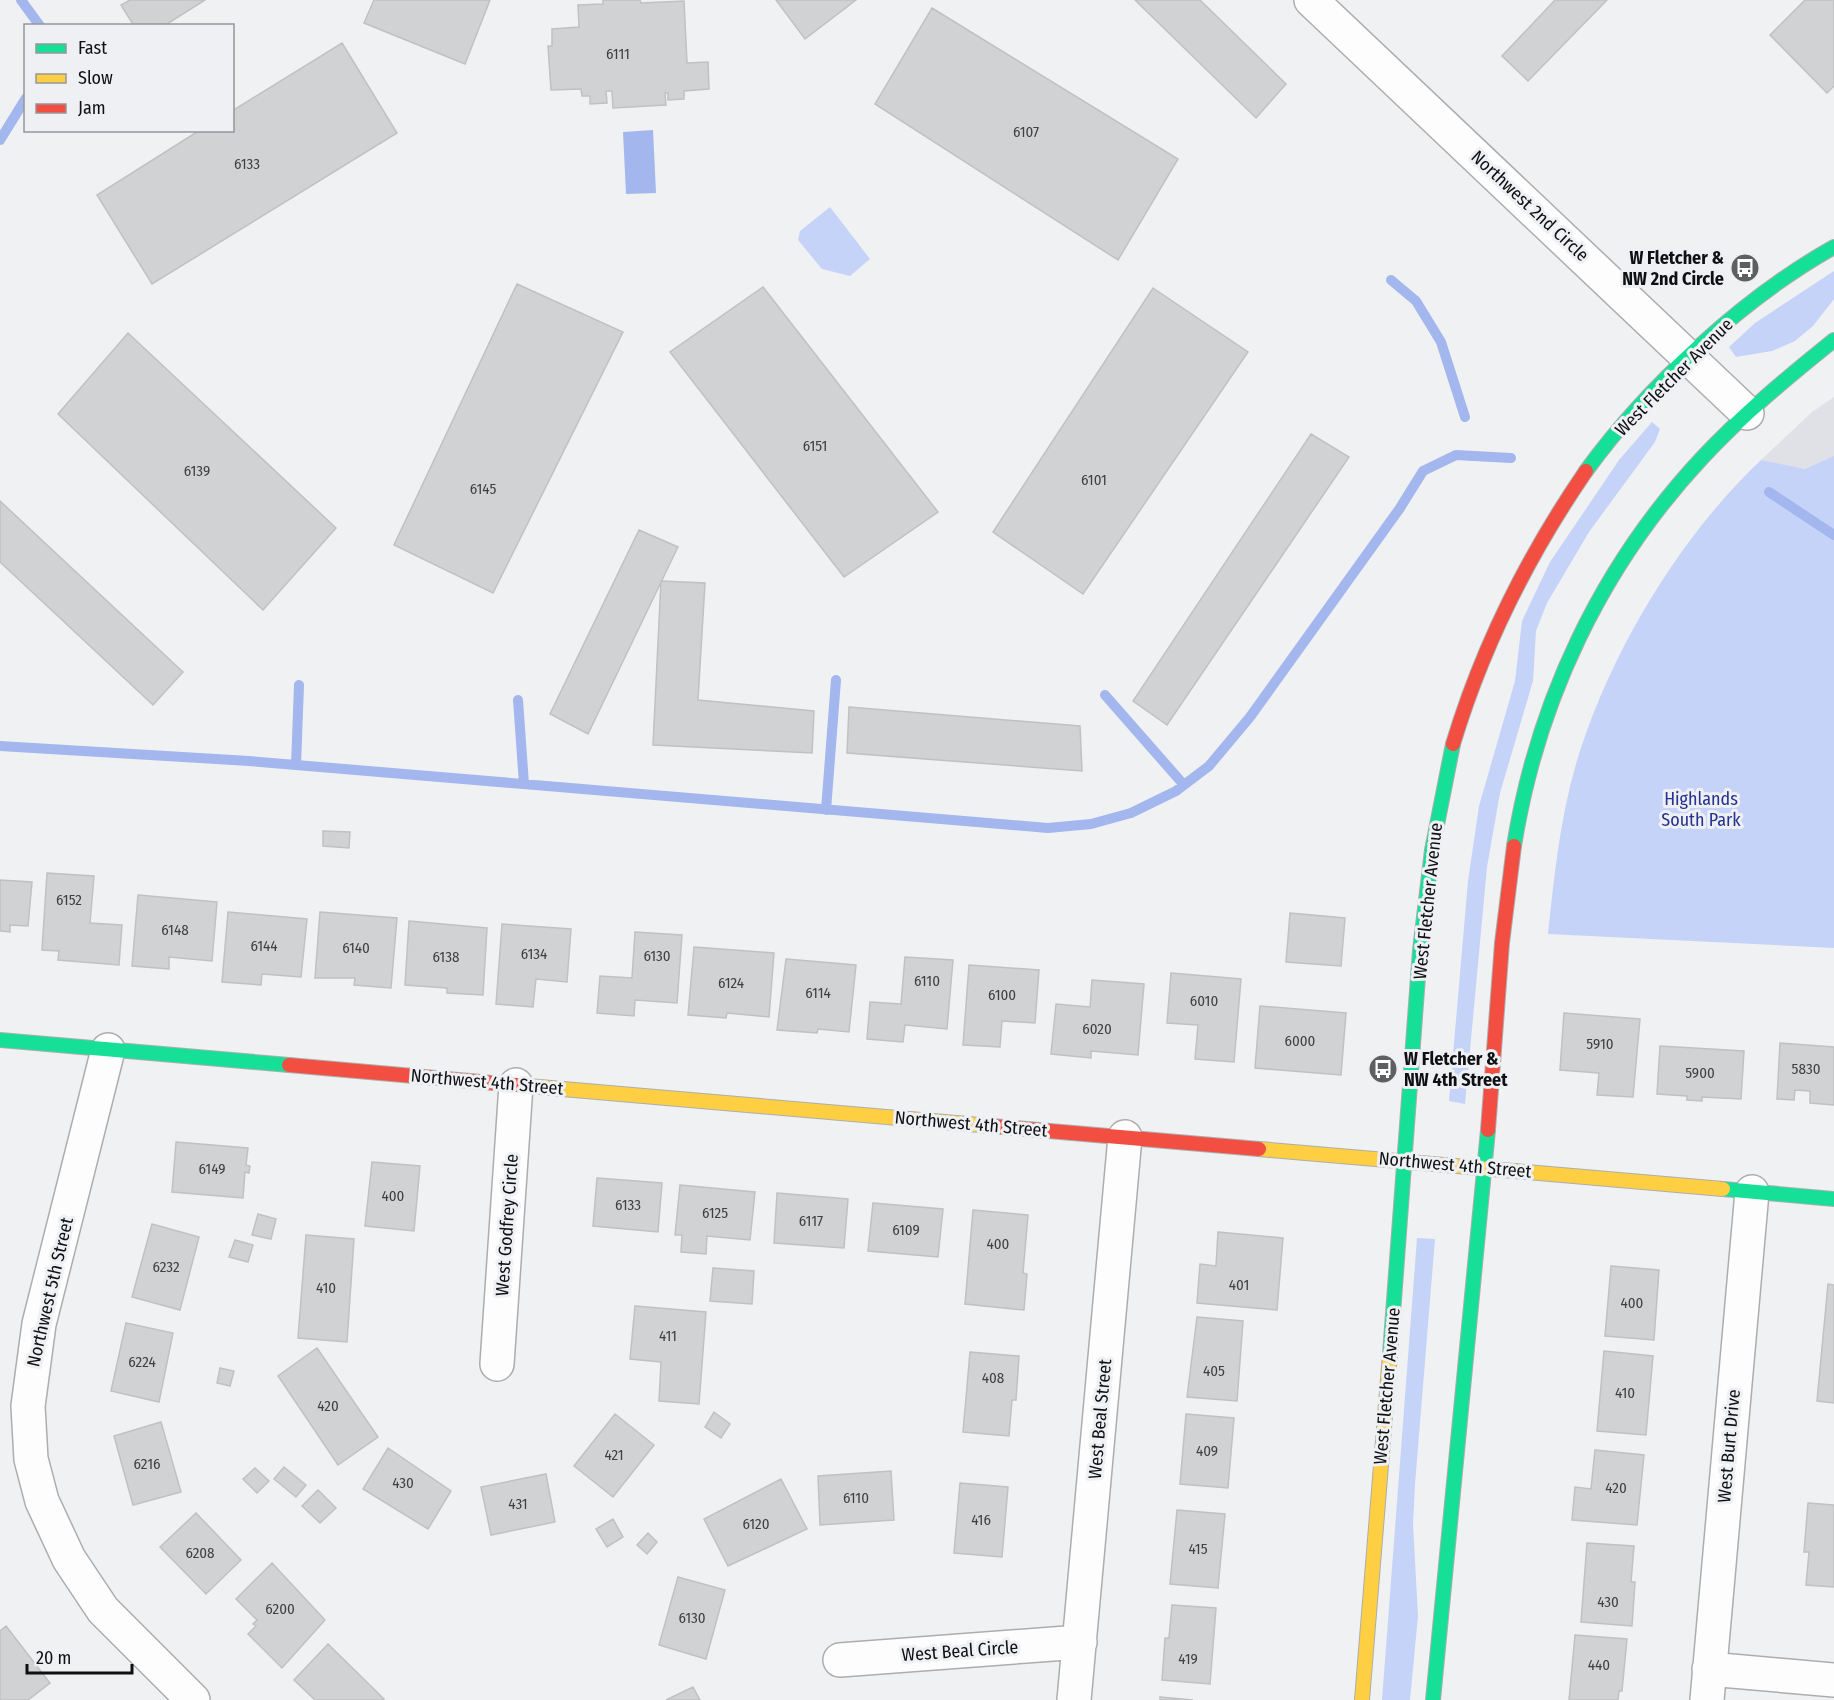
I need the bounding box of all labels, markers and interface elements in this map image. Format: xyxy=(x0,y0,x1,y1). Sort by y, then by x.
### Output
legend xyxy=(24,24,234,132)
text: Fast xyxy=(78,37,107,59)
house number: 6111 xyxy=(606,45,630,63)
text: Slow xyxy=(78,67,113,89)
text: Jam xyxy=(78,97,106,119)
house number: 6107 xyxy=(1013,123,1039,141)
street label: Northwest 2nd Circle xyxy=(1467,146,1593,266)
house number: 6133 xyxy=(234,155,260,173)
place label: W Fletcher & NW 2nd Circle xyxy=(1622,247,1725,290)
bus stop icon: W Fletcher & NW 2nd Circle xyxy=(1729,252,1761,284)
street label: West Fletcher Avenue xyxy=(1611,313,1738,440)
house number: 6151 xyxy=(803,437,827,455)
house number: 6139 xyxy=(184,462,210,480)
house number: 6101 xyxy=(1081,471,1107,489)
house number: 6145 xyxy=(470,480,496,498)
park label: Highlands South Park xyxy=(1661,788,1741,831)
street label: West Fletcher Avenue xyxy=(1409,821,1447,980)
house number: 6152 xyxy=(56,891,82,909)
house number: 6148 xyxy=(161,921,189,939)
house number: 6144 xyxy=(250,937,278,955)
house number: 6140 xyxy=(342,939,370,957)
house number: 6134 xyxy=(521,945,547,963)
house number: 6130 xyxy=(643,947,671,965)
house number: 6138 xyxy=(433,948,459,966)
house number: 6110 xyxy=(914,972,940,990)
house number: 6124 xyxy=(718,974,744,992)
house number: 6114 xyxy=(805,984,831,1002)
house number: 6100 xyxy=(988,986,1016,1004)
house number: 6010 xyxy=(1190,992,1218,1010)
house number: 6020 xyxy=(1082,1020,1112,1038)
house number: 6000 xyxy=(1285,1032,1315,1050)
house number: 5910 xyxy=(1586,1035,1614,1053)
place label: W Fletcher & NW 4th Street xyxy=(1404,1048,1508,1091)
bus stop icon: W Fletcher & NW 4th Street xyxy=(1367,1053,1399,1085)
house number: 5830 xyxy=(1792,1060,1820,1078)
street label: Northwest 4th Street xyxy=(410,1064,564,1100)
house number: 5900 xyxy=(1685,1064,1715,1082)
street label: Northwest 4th Street xyxy=(894,1106,1048,1142)
street label: Northwest 4th Street xyxy=(1378,1147,1532,1183)
street label: West Godfrey Circle xyxy=(491,1153,523,1297)
house number: 6149 xyxy=(199,1160,225,1178)
house number: 400 xyxy=(382,1187,404,1205)
house number: 6133 xyxy=(615,1196,641,1214)
house number: 6125 xyxy=(702,1204,728,1222)
house number: 6117 xyxy=(799,1212,823,1230)
street label: Northwest 5th Street xyxy=(22,1215,78,1369)
house number: 6109 xyxy=(892,1221,920,1239)
house number: 400 xyxy=(987,1235,1009,1253)
house number: 6232 xyxy=(152,1258,180,1276)
house number: 401 xyxy=(1229,1276,1249,1294)
house number: 410 xyxy=(316,1279,336,1297)
house number: 400 xyxy=(1621,1294,1643,1312)
street label: West Fletcher Avenue xyxy=(1369,1306,1405,1465)
house number: 411 xyxy=(659,1327,677,1345)
house number: 6224 xyxy=(128,1353,156,1371)
street label: West Beal Street xyxy=(1084,1358,1116,1480)
house number: 405 xyxy=(1203,1362,1225,1380)
house number: 408 xyxy=(982,1369,1004,1387)
house number: 410 xyxy=(1615,1384,1635,1402)
street label: West Burt Drive xyxy=(1713,1388,1745,1504)
house number: 420 xyxy=(317,1397,339,1415)
house number: 409 xyxy=(1196,1442,1218,1460)
house number: 421 xyxy=(604,1446,624,1464)
house number: 6216 xyxy=(134,1455,160,1473)
house number: 430 xyxy=(392,1474,414,1492)
house number: 420 xyxy=(1605,1479,1627,1497)
house number: 6110 xyxy=(843,1489,869,1507)
house number: 431 xyxy=(508,1495,528,1513)
house number: 416 xyxy=(971,1511,991,1529)
house number: 6120 xyxy=(742,1515,770,1533)
house number: 415 xyxy=(1188,1540,1208,1558)
house number: 6208 xyxy=(185,1544,215,1562)
house number: 430 xyxy=(1597,1593,1619,1611)
house number: 6200 xyxy=(265,1600,295,1618)
house number: 6130 xyxy=(678,1609,706,1627)
street label: West Beal Circle xyxy=(901,1636,1019,1666)
scale bar xyxy=(27,1637,132,1675)
text: 20 m xyxy=(36,1647,71,1669)
house number: 419 xyxy=(1178,1650,1198,1668)
house number: 440 xyxy=(1588,1656,1610,1674)

